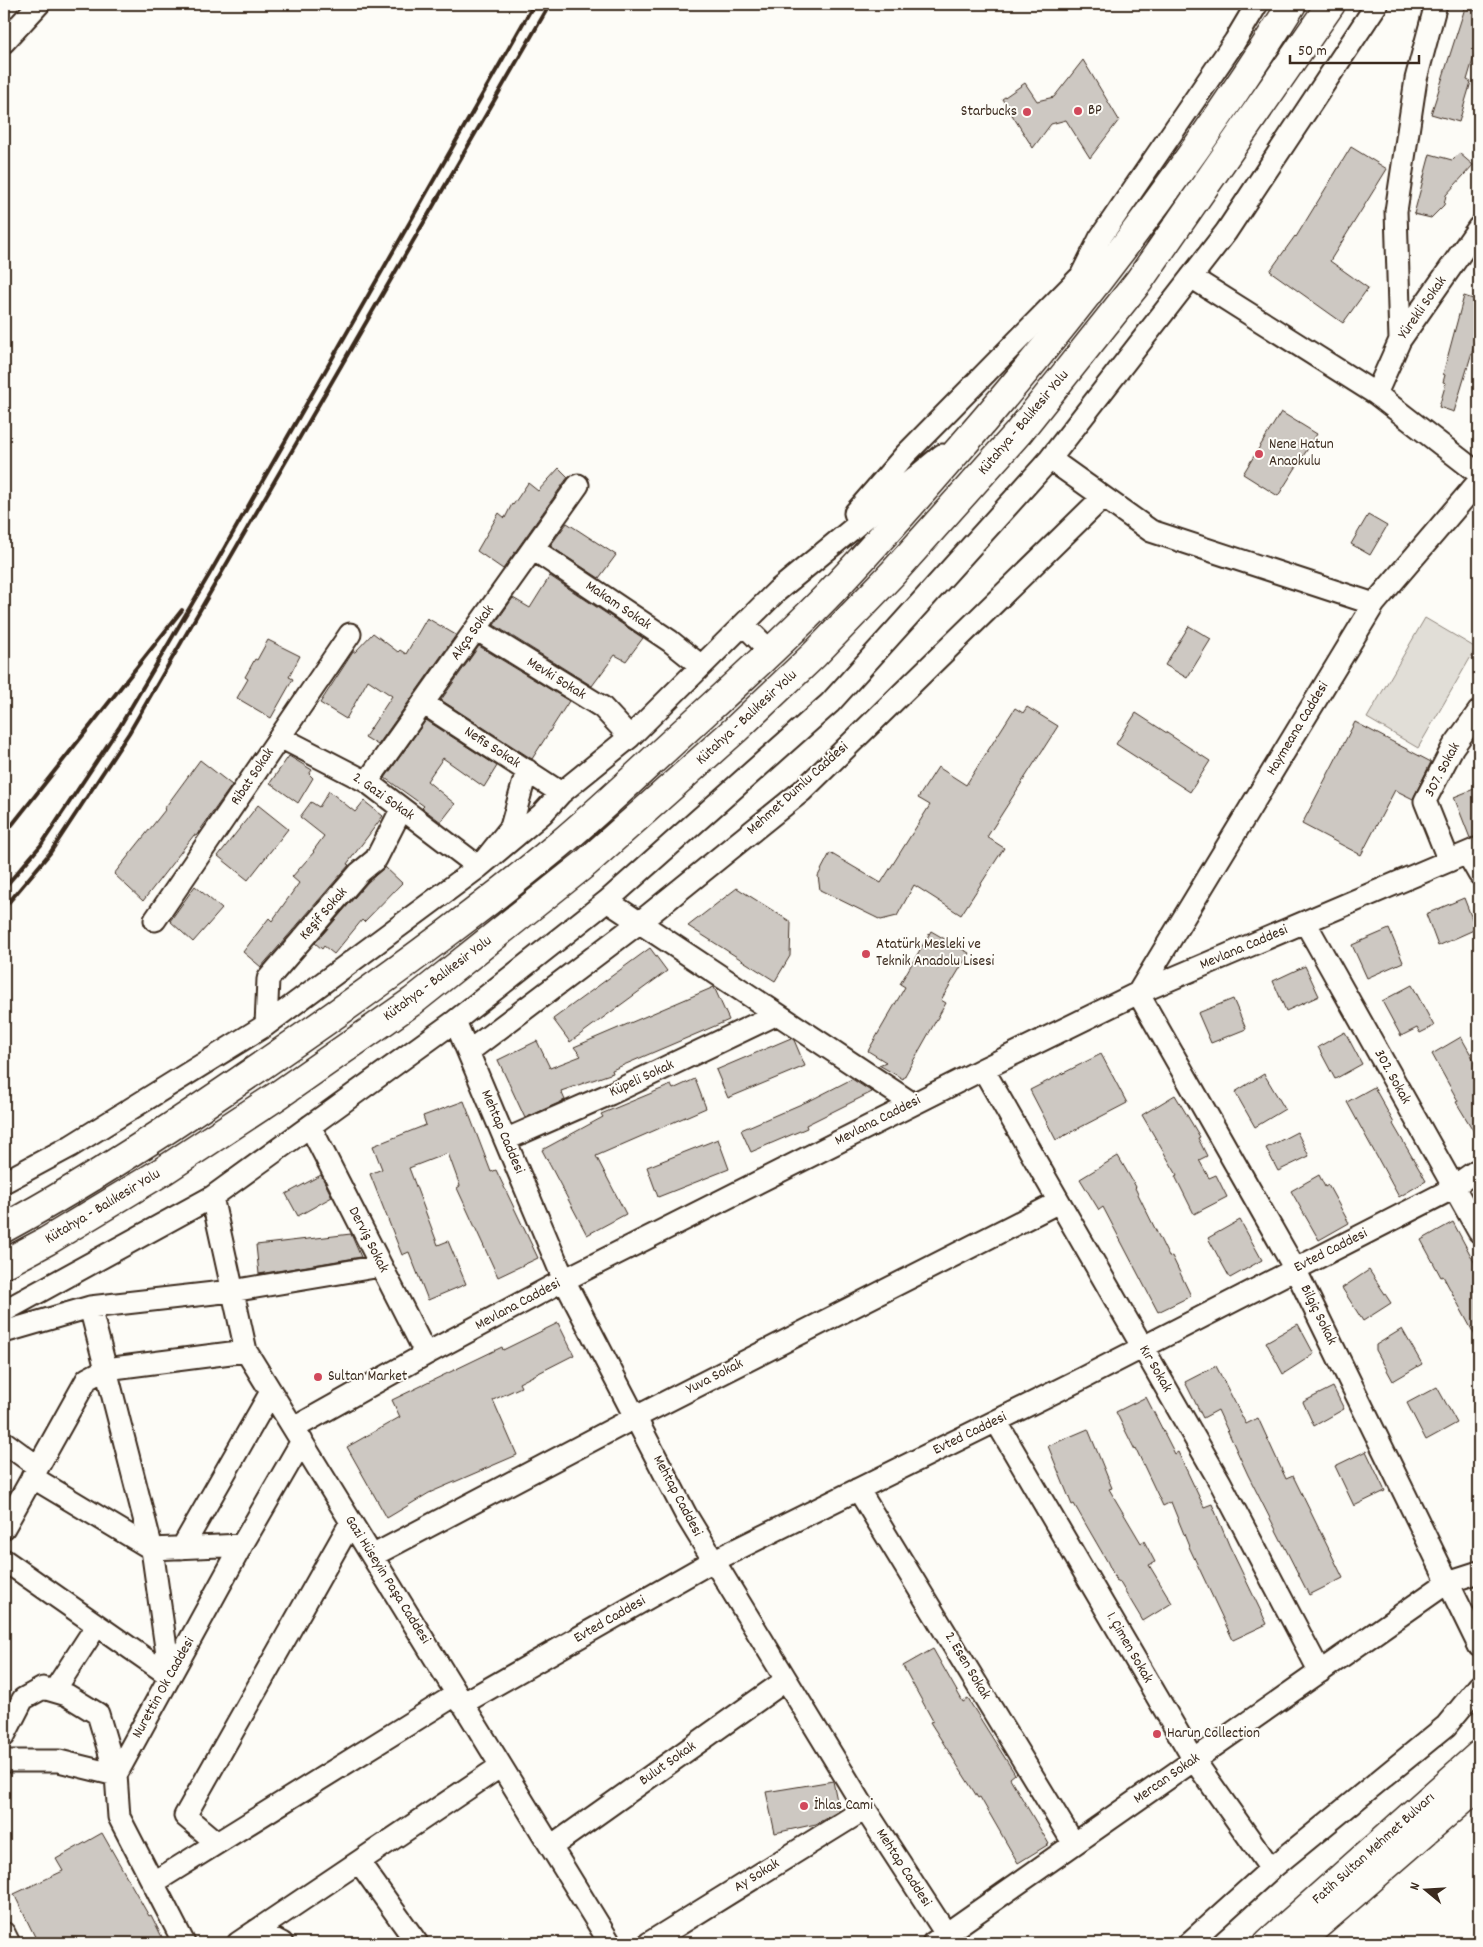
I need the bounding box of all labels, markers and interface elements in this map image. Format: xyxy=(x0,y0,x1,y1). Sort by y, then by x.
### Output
scale bar xyxy=(1290,32,1419,64)
text: 50 m xyxy=(1298,41,1327,63)
place label: BP xyxy=(1088,100,1102,122)
place label: Starbucks xyxy=(961,101,1017,123)
marker: BP xyxy=(1072,105,1084,117)
marker: Starbucks xyxy=(1021,106,1033,118)
street label: Yürekli Sokak xyxy=(1393,272,1453,344)
street label: Kütahya - Balıkesir Yolu xyxy=(973,366,1075,480)
place label: Nene Hatun Anaokulu xyxy=(1269,434,1334,473)
marker: Nene Hatun Anaokulu xyxy=(1253,448,1265,460)
street label: Makam Sokak xyxy=(581,576,655,636)
street label: Akça Sokak xyxy=(446,601,500,665)
street label: Mevki Sokak xyxy=(522,652,590,706)
street label: Kütahya - Balıkesir Yolu xyxy=(691,665,803,771)
street label: Haymeana Caddesi xyxy=(1261,678,1335,780)
street label: Nefis Sokak xyxy=(459,722,525,774)
street label: Mehmet Dumlu Caddesi xyxy=(742,737,854,841)
street label: 307. Sokak xyxy=(1419,739,1467,801)
street label: Ribat Sokak xyxy=(226,744,280,810)
street label: 2. Gazi Sokak xyxy=(347,767,419,827)
street label: Keşif Sokak xyxy=(295,883,353,945)
street label: Mevlana Caddesi xyxy=(1197,919,1292,976)
street label: Kütahya - Balıkesir Yolu xyxy=(379,931,497,1027)
place label: Atatürk Mesleki ve Teknik Anadolu Lisesi xyxy=(876,934,994,973)
marker: Atatürk Mesleki ve Teknik Anadolu Lisesi xyxy=(860,948,872,960)
street label: 302. Sokak xyxy=(1368,1045,1416,1109)
street label: Küpeli Sokak xyxy=(606,1054,678,1104)
street label: Mehtap Caddesi xyxy=(474,1087,530,1178)
street label: Mevlana Caddesi xyxy=(831,1090,925,1152)
street label: Kütahya - Balıkesir Yolu xyxy=(41,1164,165,1250)
street label: Derviş Sokak xyxy=(342,1203,394,1277)
street label: Evted Caddesi xyxy=(1290,1223,1372,1279)
street label: Mevlana Caddesi xyxy=(471,1273,565,1337)
street label: Bilgiç Sokak xyxy=(1294,1281,1342,1349)
street label: Kır Sokak xyxy=(1133,1341,1177,1397)
street label: Yuva Sokak xyxy=(683,1353,747,1401)
place label: Sultan Market xyxy=(328,1366,408,1388)
marker: Sultan Market xyxy=(312,1371,324,1383)
street label: Evted Caddesi xyxy=(929,1407,1011,1461)
street label: Mehtap Caddesi xyxy=(646,1451,708,1541)
street label: Gazi Hüseyin Paşa Caddesi xyxy=(339,1512,436,1649)
street label: Evted Caddesi xyxy=(570,1590,650,1649)
street label: 1. Çimen Sokak xyxy=(1100,1608,1158,1688)
street label: 2. Esen Sokak xyxy=(938,1628,996,1704)
street label: Nurettin Ok Caddesi xyxy=(127,1633,201,1743)
place label: Harun Collection xyxy=(1167,1723,1260,1745)
marker: Harun Collection xyxy=(1151,1728,1163,1740)
street label: Bulut Sokak xyxy=(635,1736,701,1792)
street label: Mercan Sokak xyxy=(1129,1748,1205,1810)
street label: Fatih Sultan Mehmet Bulvarı xyxy=(1308,1788,1441,1910)
place label: İhlas Cami xyxy=(814,1795,873,1817)
marker: İhlas Cami xyxy=(798,1800,810,1812)
street label: Mehtap Caddesi xyxy=(869,1825,937,1912)
street label: Ay Sokak xyxy=(730,1853,784,1899)
north arrow xyxy=(1400,1864,1450,1914)
text: N xyxy=(1405,1880,1426,1893)

